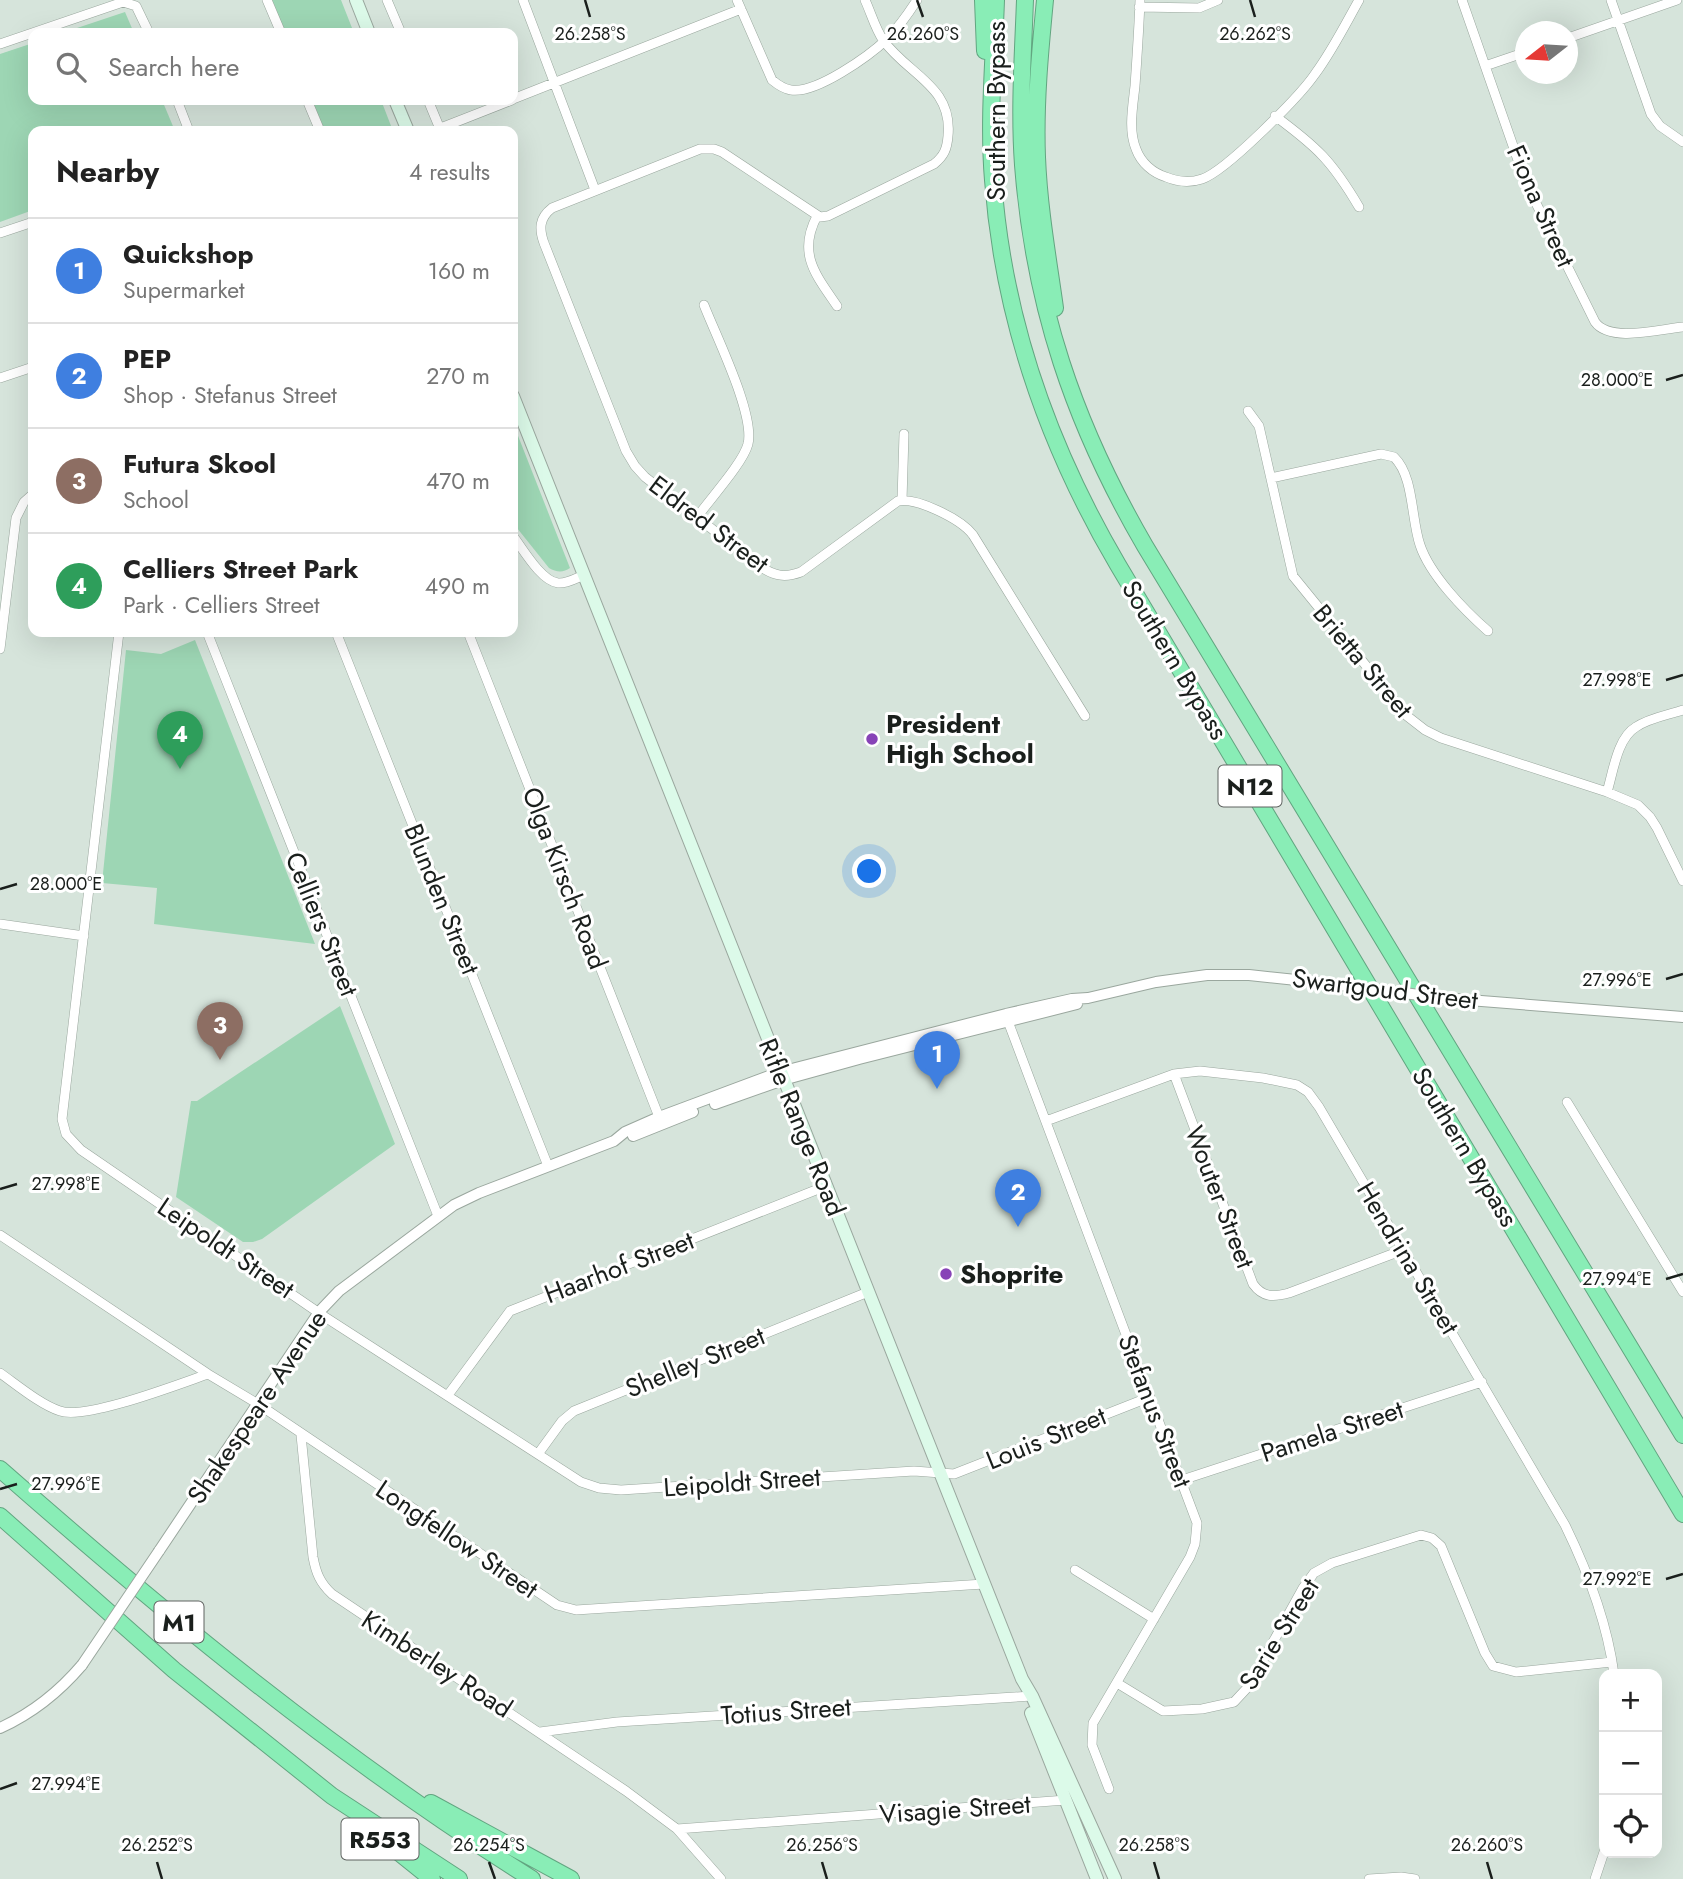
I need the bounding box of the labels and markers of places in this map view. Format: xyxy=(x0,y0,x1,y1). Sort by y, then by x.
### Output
place label: President High School xyxy=(886,705,1034,773)
pin: 4 xyxy=(157,711,203,769)
marker: President High School xyxy=(864,731,880,747)
pin: 3 xyxy=(197,1002,243,1060)
pin: 1 xyxy=(914,1031,960,1089)
pin: 2 xyxy=(995,1169,1041,1227)
place label: Shoprite xyxy=(960,1255,1064,1293)
marker: Shoprite xyxy=(938,1266,954,1282)

